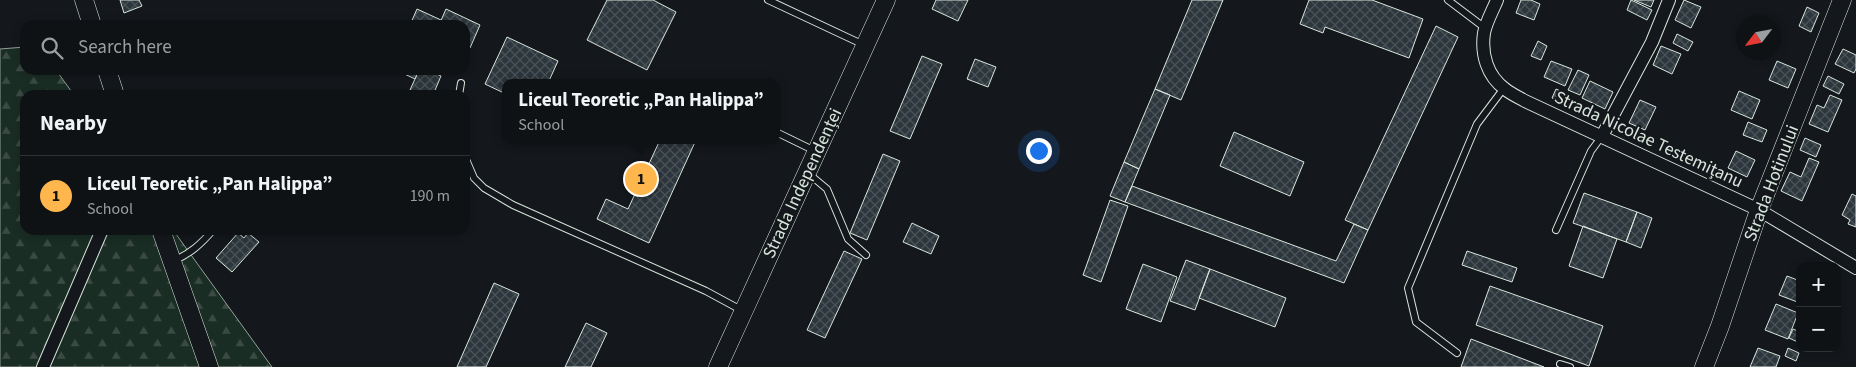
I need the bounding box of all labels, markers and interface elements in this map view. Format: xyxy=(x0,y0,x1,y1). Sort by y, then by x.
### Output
north arrow xyxy=(1736,15,1781,60)
search box xyxy=(20,20,470,75)
icon: search xyxy=(38,34,66,62)
text: Search here xyxy=(78,34,172,61)
popup xyxy=(502,79,780,144)
street label: Strada Nicolae Testemițanu xyxy=(1550,85,1747,194)
text: Liceul Teoretic „Pan Halippa” xyxy=(518,87,764,114)
street label: Strada Independenței xyxy=(757,104,848,262)
text: Nearby xyxy=(40,108,107,138)
text: School xyxy=(518,114,564,136)
street label: Strada Hotinului xyxy=(1738,121,1805,245)
your location xyxy=(1026,138,1052,164)
pin: 1 xyxy=(625,160,657,198)
text: Liceul Teoretic „Pan Halippa” xyxy=(87,171,332,198)
text: 1 xyxy=(52,185,60,207)
text: 190 m xyxy=(410,185,450,207)
text: School xyxy=(87,198,133,220)
map controls xyxy=(1796,262,1841,352)
button: + xyxy=(1796,262,1841,307)
button: − xyxy=(1796,307,1841,352)

